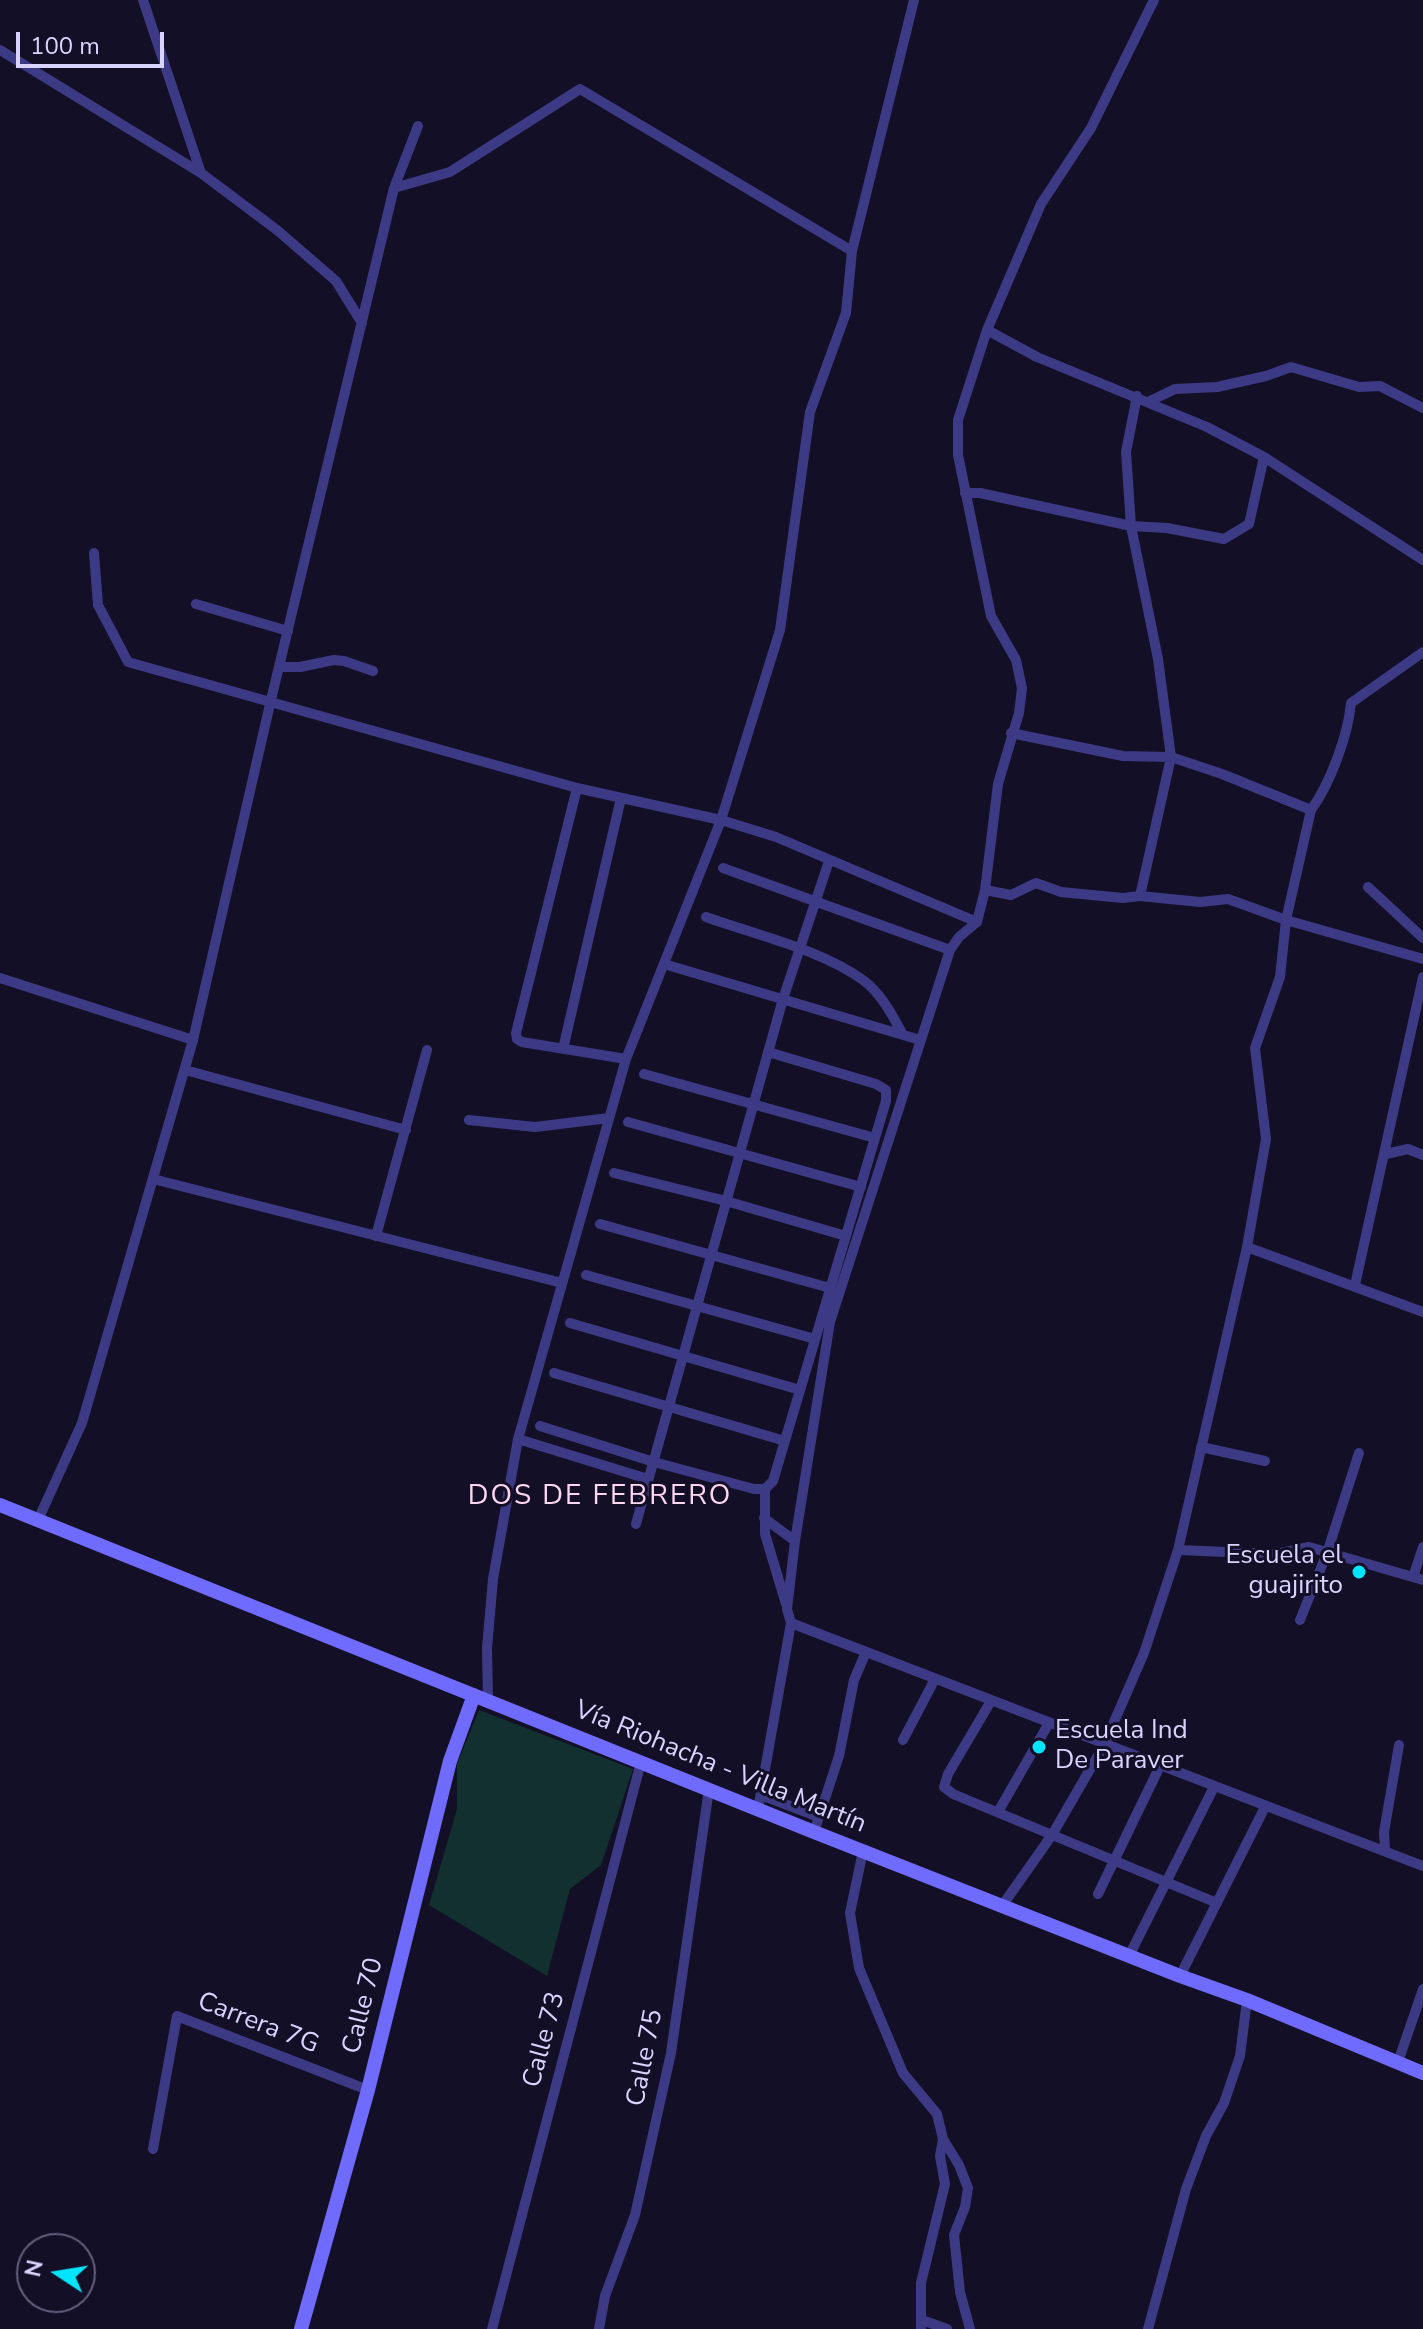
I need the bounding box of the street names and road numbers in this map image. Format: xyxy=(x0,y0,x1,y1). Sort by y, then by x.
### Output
street label: Vía Riohacha - Villa Martín xyxy=(570,1695,870,1841)
street label: Calle 70 xyxy=(337,1955,391,2057)
street label: Carrera 7G xyxy=(193,1987,323,2061)
street label: Calle 73 xyxy=(517,1989,573,2091)
street label: Calle 75 xyxy=(621,2007,671,2109)

